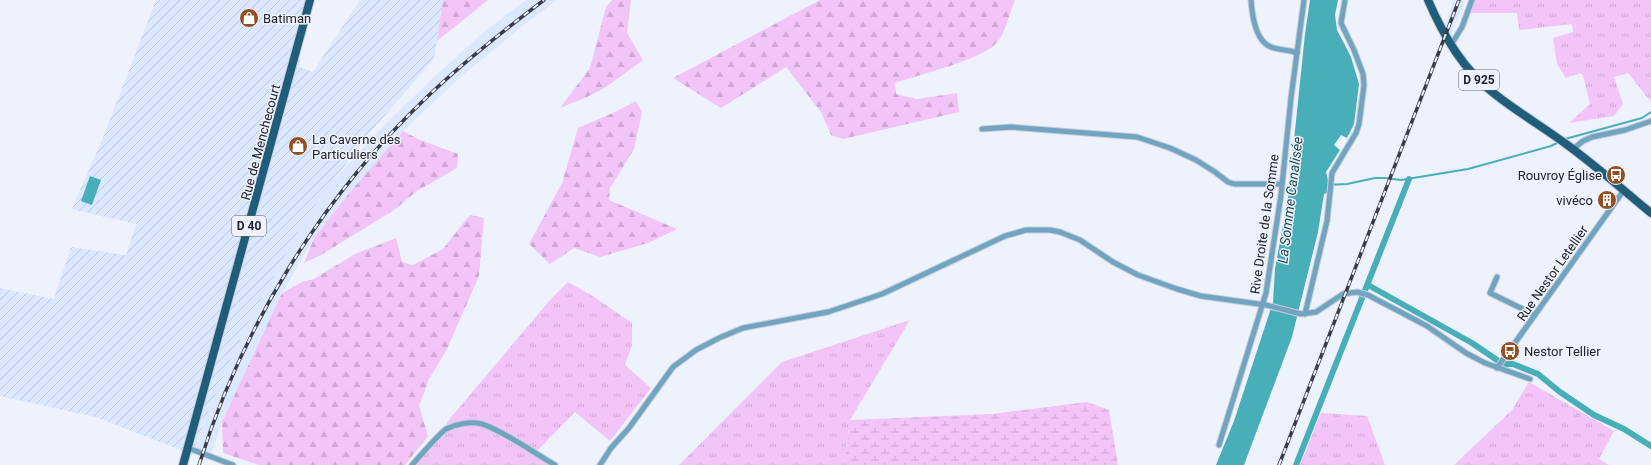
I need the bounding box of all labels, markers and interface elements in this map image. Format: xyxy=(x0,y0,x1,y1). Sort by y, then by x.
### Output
shop icon: Batiman xyxy=(238,7,260,29)
place label: Batiman xyxy=(263,11,311,26)
road number: D 925 xyxy=(1459,70,1499,90)
street label: Rue de Menchecourt xyxy=(238,83,283,202)
place label: La Caverne des Particuliers xyxy=(312,132,401,162)
shop icon: La Caverne des Particuliers xyxy=(287,135,309,157)
water label: La Somme Canalisée xyxy=(1274,136,1306,264)
street label: Rive Droite de la Somme xyxy=(1247,153,1282,295)
bus stop icon: Rouvroy Église xyxy=(1605,164,1627,186)
place label: Rouvroy Église xyxy=(1518,168,1602,183)
building icon: vivéco xyxy=(1596,189,1618,211)
place label: vivéco xyxy=(1556,193,1593,208)
road number: D 40 xyxy=(232,216,266,236)
street label: Rue Nestor Letellier xyxy=(1514,222,1591,324)
bus stop icon: Nestor Tellier xyxy=(1499,340,1521,362)
place label: Nestor Tellier xyxy=(1524,344,1601,359)

